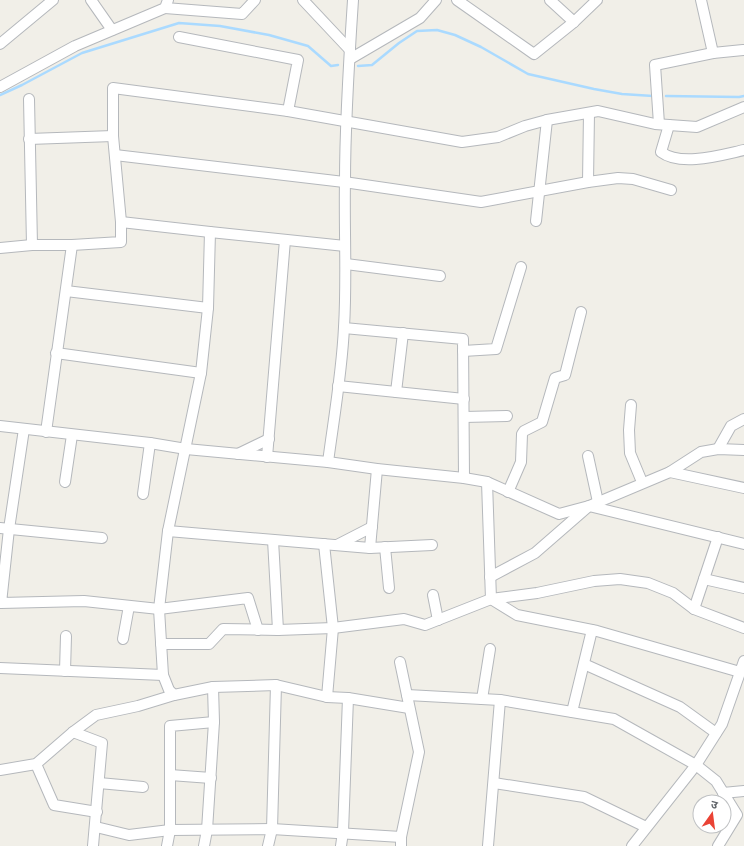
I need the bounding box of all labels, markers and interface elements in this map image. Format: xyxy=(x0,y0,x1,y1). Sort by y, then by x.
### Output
north arrow xyxy=(692,794,732,834)
text: उ xyxy=(710,798,720,812)

